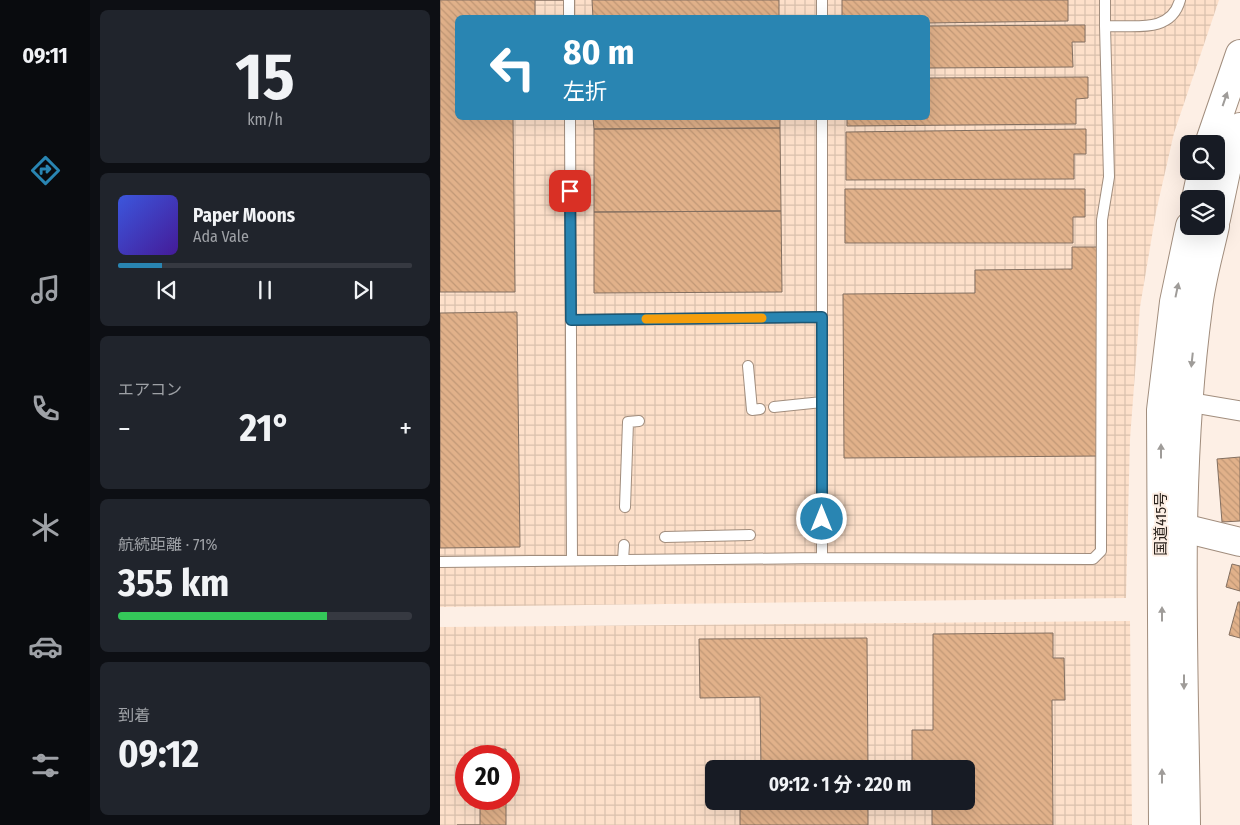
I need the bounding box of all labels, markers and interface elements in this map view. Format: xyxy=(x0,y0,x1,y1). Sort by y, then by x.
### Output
text: 80 m xyxy=(563,31,635,73)
icon: left xyxy=(480,35,545,100)
text: 15 xyxy=(235,38,295,116)
text: 09:11 xyxy=(22,42,68,69)
text: 左折 xyxy=(563,78,607,105)
one-way arrow xyxy=(1221,91,1229,106)
text: km/h xyxy=(247,110,283,129)
map controls xyxy=(1180,135,1225,235)
button: search xyxy=(1180,135,1225,180)
icon: directions xyxy=(28,153,63,188)
pin xyxy=(549,170,591,212)
icon: arrive xyxy=(556,177,584,205)
button: layers xyxy=(1180,190,1225,235)
text: Paper Moons xyxy=(193,204,295,227)
text: Ada Vale xyxy=(193,227,249,246)
icon: music xyxy=(28,272,63,307)
icon: previous xyxy=(153,276,181,304)
icon: pause xyxy=(251,276,279,304)
icon: next xyxy=(349,276,377,304)
one-way arrow xyxy=(1173,282,1181,297)
one-way arrow xyxy=(1188,353,1196,369)
text: エアコン xyxy=(118,380,182,399)
icon: phone xyxy=(28,391,63,426)
text: 21° xyxy=(240,405,290,451)
text: − xyxy=(118,412,131,445)
text: + xyxy=(399,412,412,445)
one-way arrow xyxy=(1157,443,1165,459)
position arrow xyxy=(795,492,847,544)
street label: 国道415号 xyxy=(1152,492,1170,556)
icon: climate xyxy=(28,510,63,545)
text: 航続距離 · 71% xyxy=(118,535,217,554)
text: 355 km xyxy=(118,560,229,606)
one-way arrow xyxy=(1158,606,1166,622)
icon: car xyxy=(28,629,63,664)
one-way arrow xyxy=(1180,674,1188,690)
text: 到着 xyxy=(118,706,150,725)
text: 09:12 xyxy=(118,731,199,777)
speed limit sign: 20 xyxy=(455,745,520,810)
icon: filters xyxy=(28,748,63,783)
one-way arrow xyxy=(1158,768,1166,784)
text: 09:12 · 1 分 · 220 m xyxy=(769,773,911,796)

